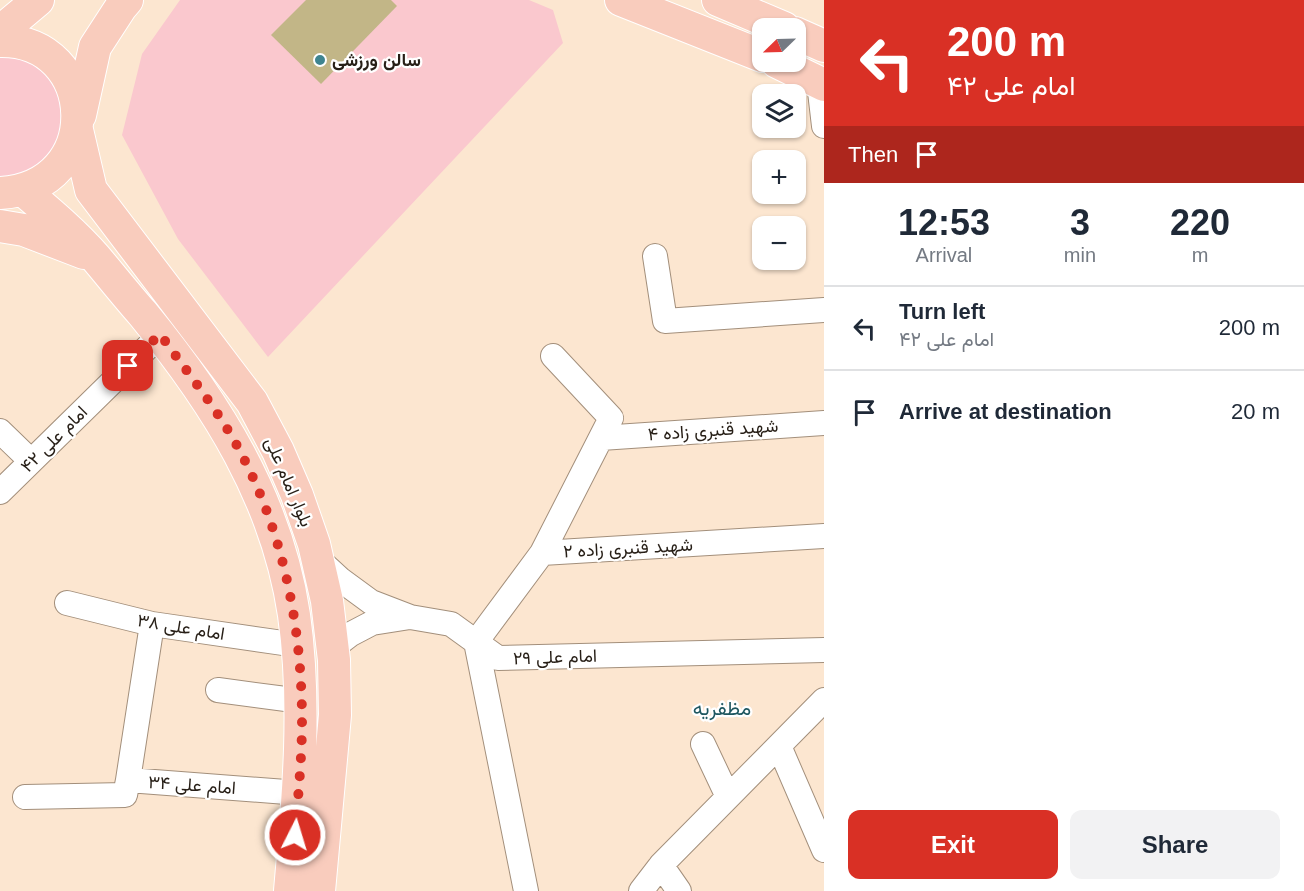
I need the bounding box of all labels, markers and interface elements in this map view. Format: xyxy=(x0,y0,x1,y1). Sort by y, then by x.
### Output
north arrow xyxy=(752,18,806,72)
map controls xyxy=(752,18,806,270)
text: 200 m xyxy=(947,18,1066,65)
icon: left xyxy=(848,24,926,102)
place label: سالن ورزشی xyxy=(332,50,421,71)
marker: سالن ورزشی xyxy=(313,53,327,67)
text: امام علی ۴۲ xyxy=(947,71,1076,101)
button: layers xyxy=(752,84,806,138)
icon: arrive xyxy=(910,138,943,171)
text: Then xyxy=(848,142,898,167)
button: + xyxy=(752,150,806,204)
text: 12:53 xyxy=(898,202,990,243)
text: 3 xyxy=(1070,202,1090,243)
text: 220 xyxy=(1170,202,1230,243)
button: − xyxy=(752,216,806,270)
text: Arrival xyxy=(916,244,972,266)
text: min xyxy=(1064,244,1096,266)
text: m xyxy=(1192,244,1208,266)
text: Turn left xyxy=(899,299,985,324)
icon: left xyxy=(848,312,881,345)
text: 200 m xyxy=(1219,315,1280,340)
text: امام علی ۴۲ xyxy=(899,328,994,350)
pin xyxy=(102,340,153,391)
icon: arrive xyxy=(111,349,144,382)
icon: arrive xyxy=(848,396,881,429)
text: Arrive at destination xyxy=(899,399,1112,424)
text: 20 m xyxy=(1231,399,1280,424)
street label: امام علی ۴۲ xyxy=(17,402,93,478)
street label: شهید قنبری زاده ۴ xyxy=(647,415,779,446)
street label: بلوار امام علی xyxy=(259,434,317,531)
street label: شهید قنبری زاده ۲ xyxy=(563,535,693,562)
street label: امام علی ۳۸ xyxy=(135,610,226,646)
street label: امام علی ۲۹ xyxy=(513,646,597,670)
district label: مظفریه xyxy=(693,697,751,721)
street label: امام علی ۳۴ xyxy=(147,772,237,800)
position arrow xyxy=(263,803,327,867)
button: Exit xyxy=(848,810,1058,879)
button: Share xyxy=(1070,810,1280,879)

